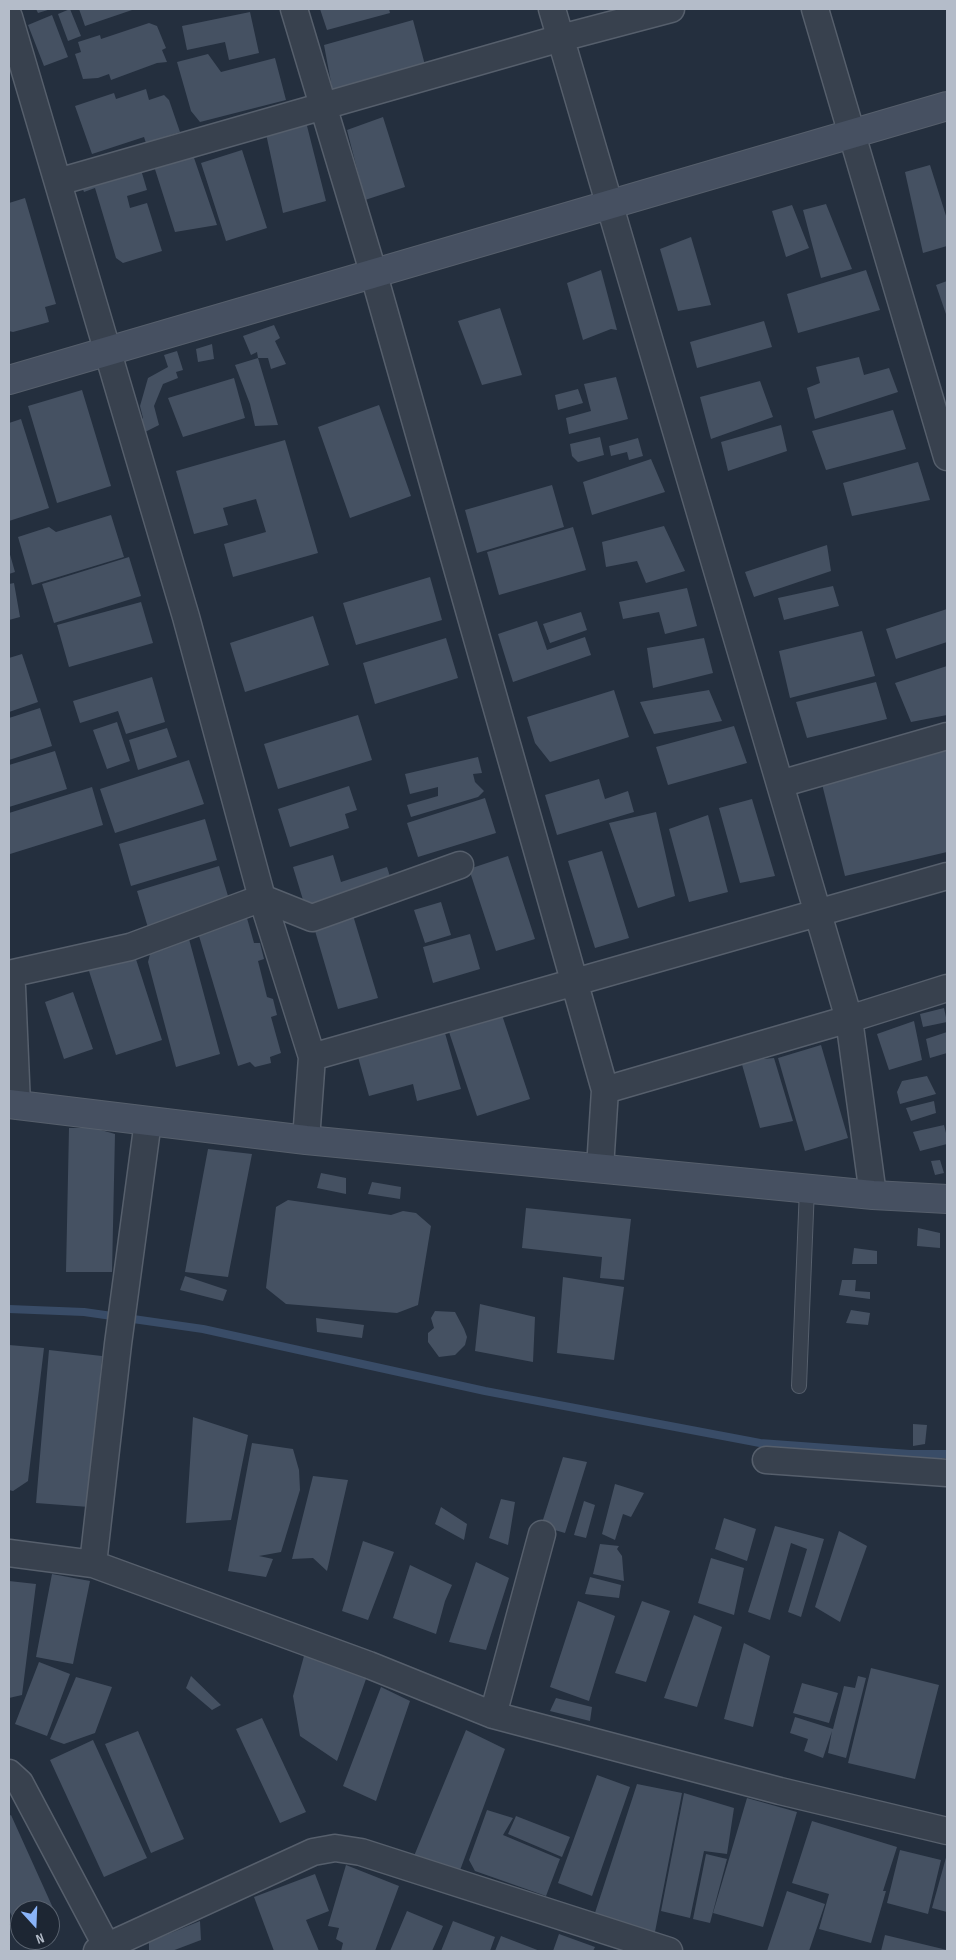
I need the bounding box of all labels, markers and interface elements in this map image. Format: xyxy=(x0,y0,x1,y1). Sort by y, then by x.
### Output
north arrow xyxy=(10,1900,60,1950)
text: N xyxy=(34,1929,46,1948)

